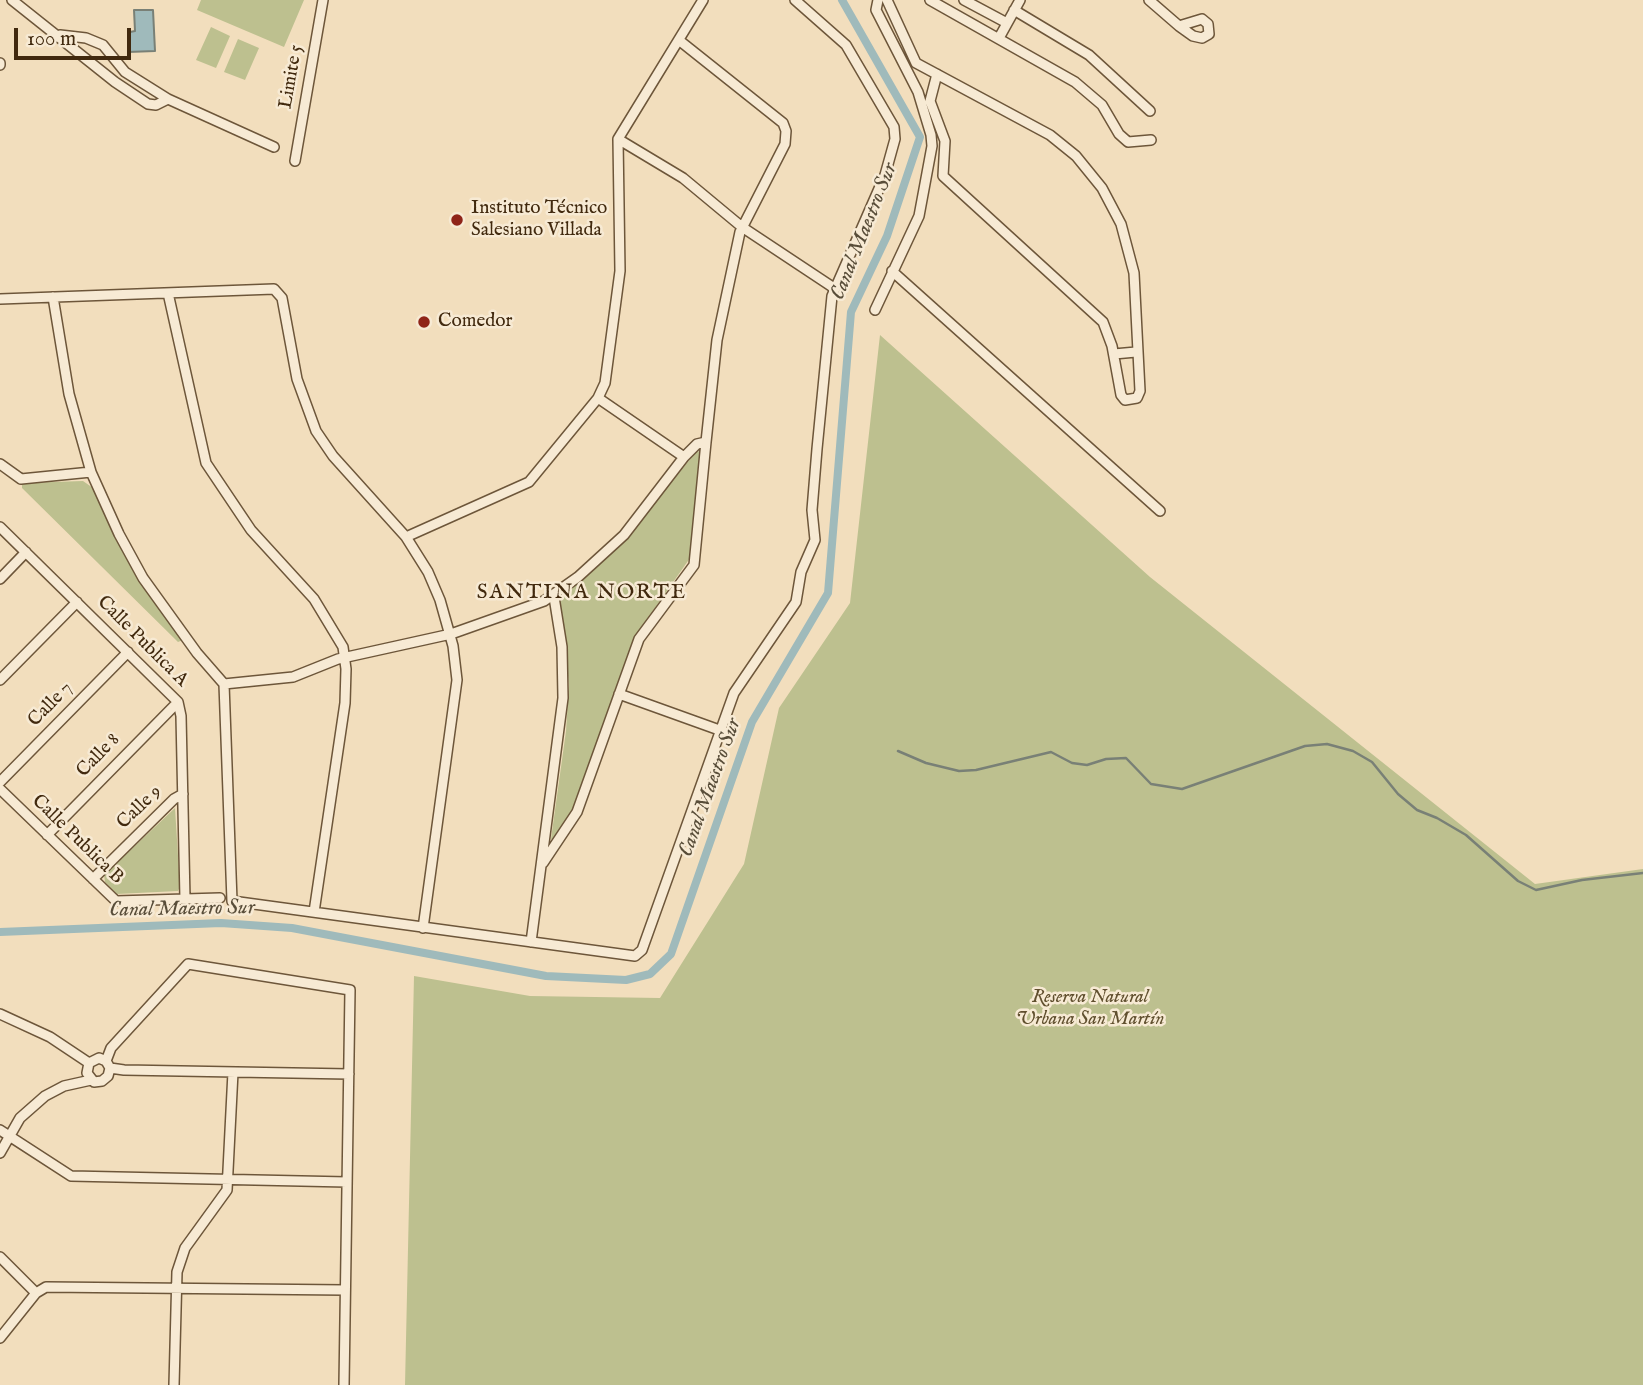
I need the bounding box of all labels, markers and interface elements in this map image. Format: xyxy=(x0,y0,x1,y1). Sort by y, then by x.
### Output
scale bar xyxy=(18,14,135,58)
text: 100 m xyxy=(27,26,76,53)
street label: Limite 5 xyxy=(275,43,309,111)
water label: Canal Maestro Sur xyxy=(826,160,904,304)
place label: Instituto Técnico Salesiano Villada xyxy=(471,198,607,242)
marker: Instituto Técnico Salesiano Villada xyxy=(449,212,465,228)
place label: Comedor xyxy=(438,311,512,333)
marker: Comedor xyxy=(416,314,432,330)
district label: SANTINA NORTE xyxy=(478,581,686,607)
street label: Calle Publica A xyxy=(92,592,192,692)
street label: Calle 7 xyxy=(24,678,78,732)
water label: Canal Maestro Sur xyxy=(674,715,748,861)
street label: Calle 8 xyxy=(73,729,125,783)
street label: Calle 9 xyxy=(113,781,167,835)
street label: Calle Publica B xyxy=(26,790,128,890)
water label: Canal Maestro Sur xyxy=(109,896,255,924)
park label: Reserva Natural Urbana San Martín xyxy=(1016,987,1164,1031)

